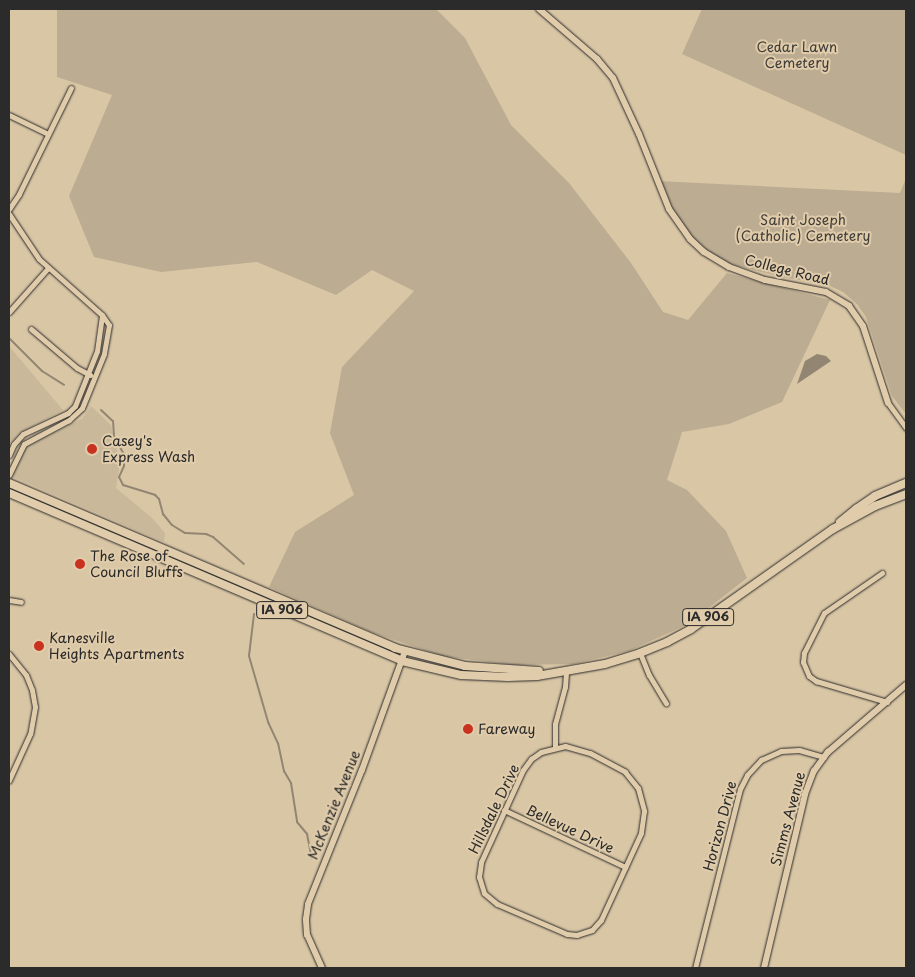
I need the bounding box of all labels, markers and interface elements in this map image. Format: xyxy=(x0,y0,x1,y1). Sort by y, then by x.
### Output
park label: Cedar Lawn Cemetery xyxy=(757,39,837,72)
park label: Saint Joseph (Catholic) Cemetery xyxy=(735,212,871,244)
street label: College Road xyxy=(743,251,831,289)
place label: Casey's Express Wash xyxy=(102,433,194,466)
marker: Casey's Express Wash xyxy=(86,443,98,455)
place label: The Rose of Council Bluffs xyxy=(90,548,183,580)
marker: The Rose of Council Bluffs xyxy=(74,558,86,570)
road number: IA 906 xyxy=(256,600,308,620)
road number: IA 906 xyxy=(682,608,734,626)
place label: Kanesville Heights Apartments xyxy=(49,630,184,662)
marker: Kanesville Heights Apartments xyxy=(33,640,45,652)
place label: Fareway xyxy=(478,721,535,737)
marker: Fareway xyxy=(462,723,474,735)
street label: McKenzie Avenue xyxy=(304,748,364,862)
street label: Hillsdale Drive xyxy=(465,762,523,856)
street label: Simms Avenue xyxy=(767,770,809,868)
street label: Horizon Drive xyxy=(700,779,740,873)
street label: Bellevue Drive xyxy=(523,801,617,857)

